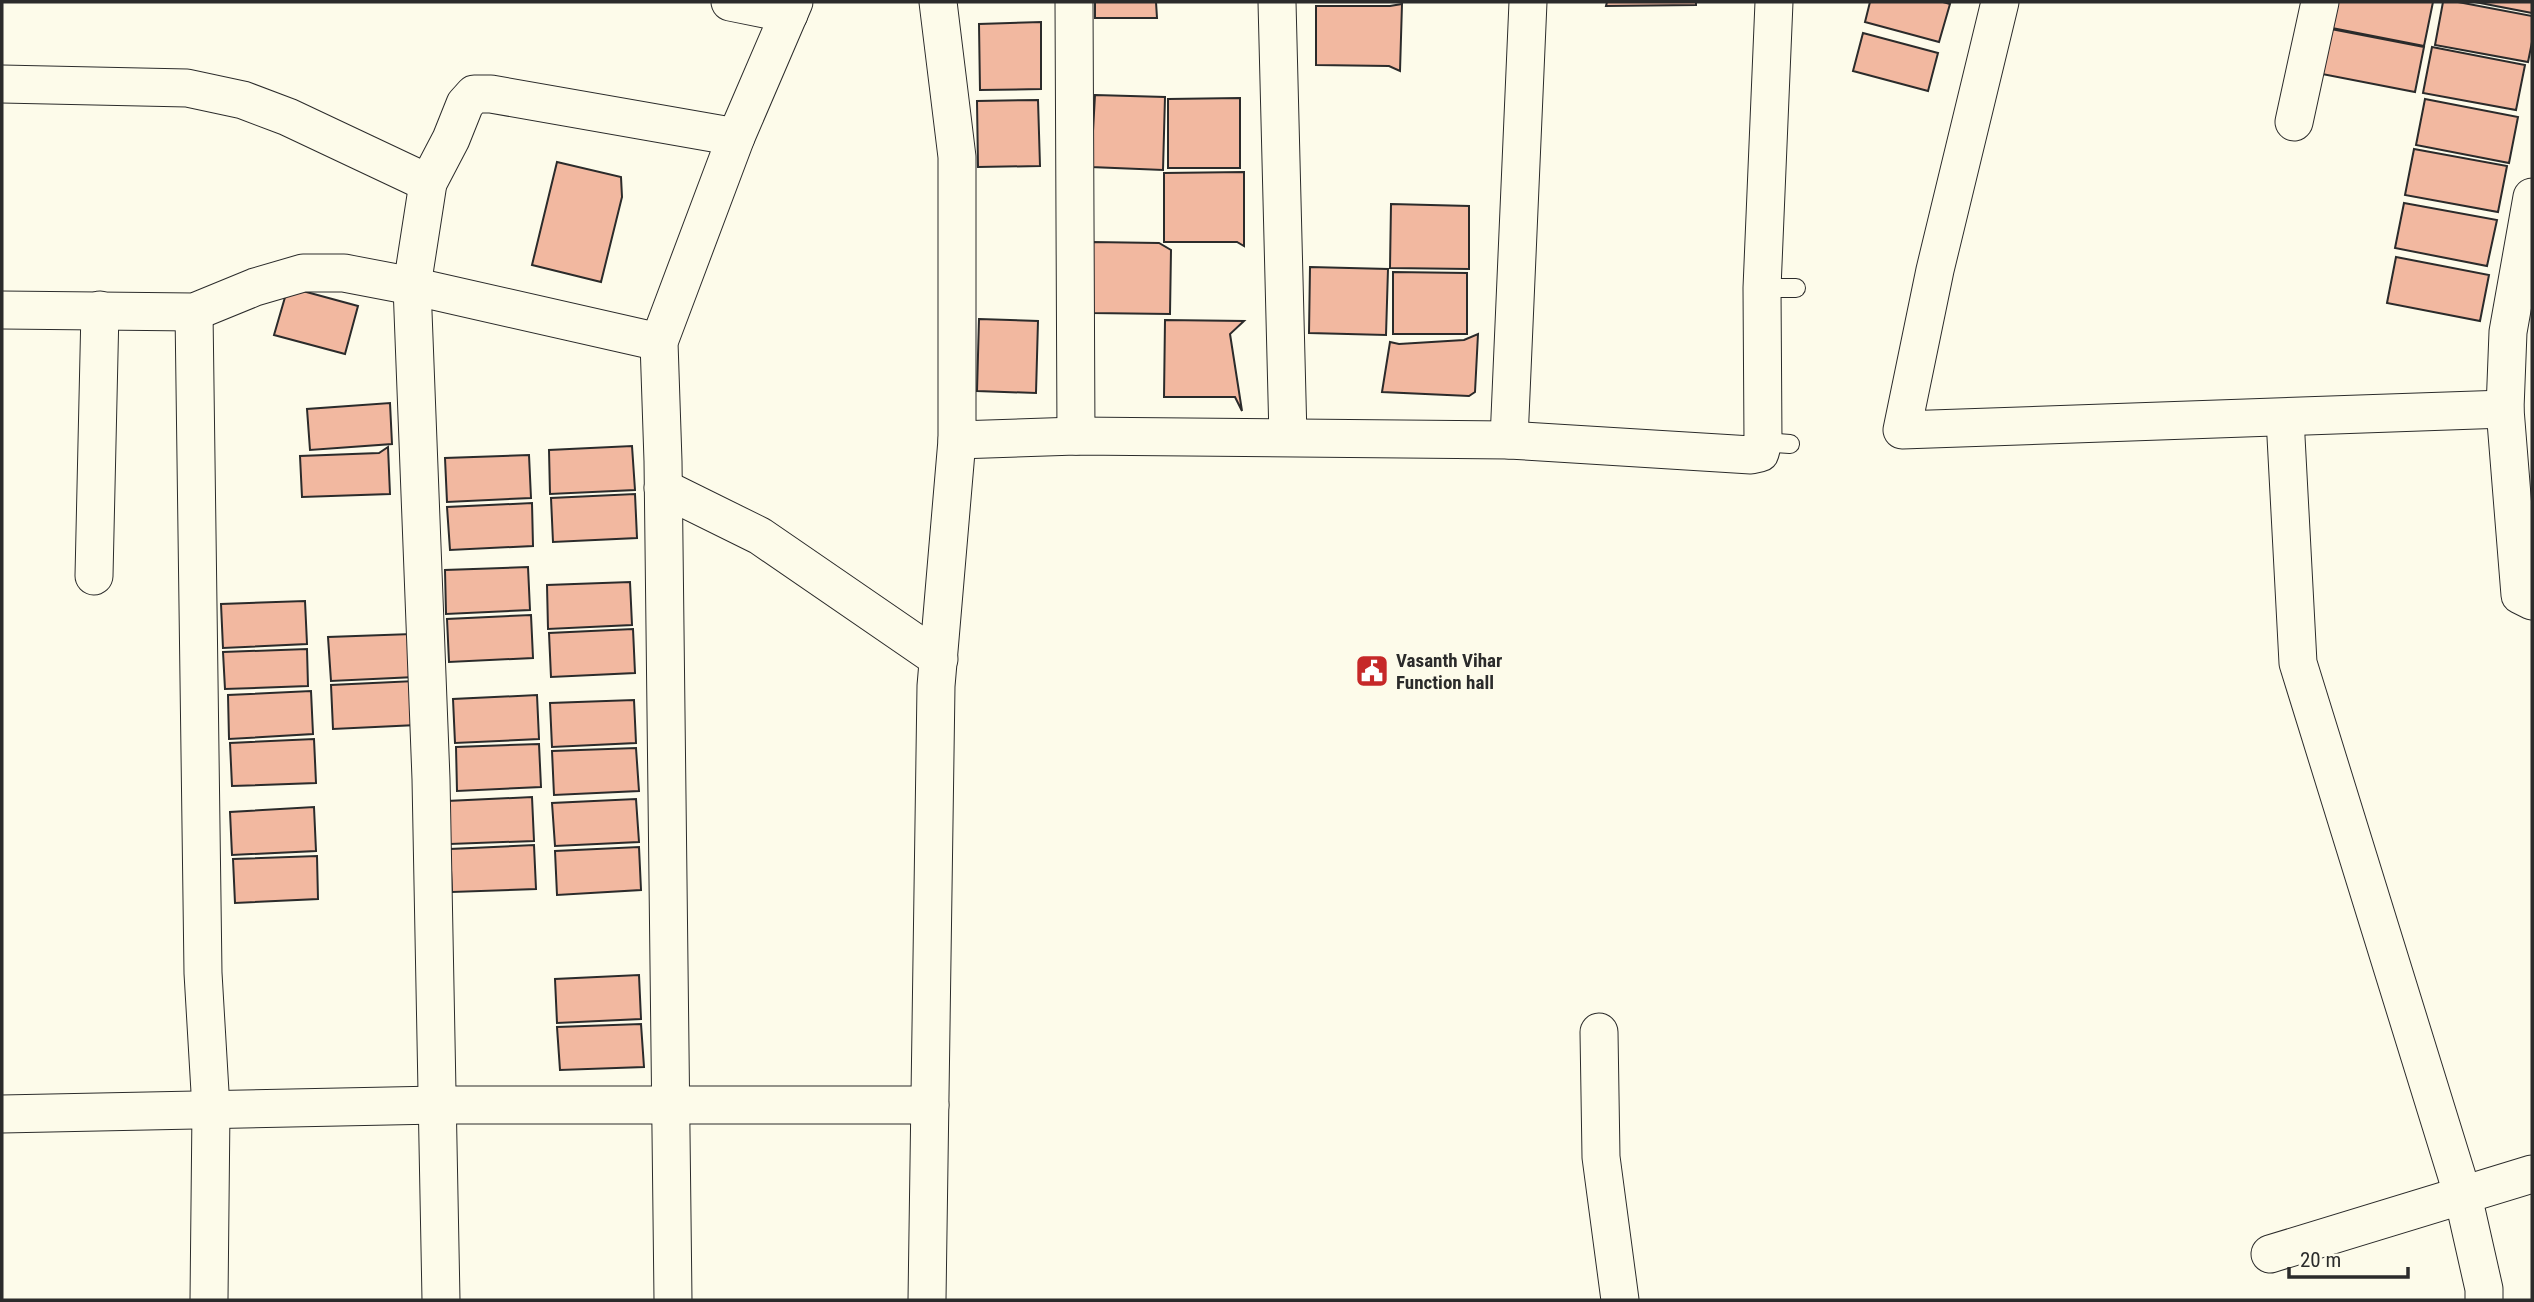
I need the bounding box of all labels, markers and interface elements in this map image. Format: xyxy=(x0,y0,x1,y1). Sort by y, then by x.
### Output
place label: Vasanth Vihar Function hall xyxy=(1396,649,1502,694)
public building icon: Vasanth Vihar Function hall xyxy=(1353,652,1391,690)
scale bar xyxy=(2289,1236,2408,1280)
text: 20 m xyxy=(2300,1248,2341,1272)

